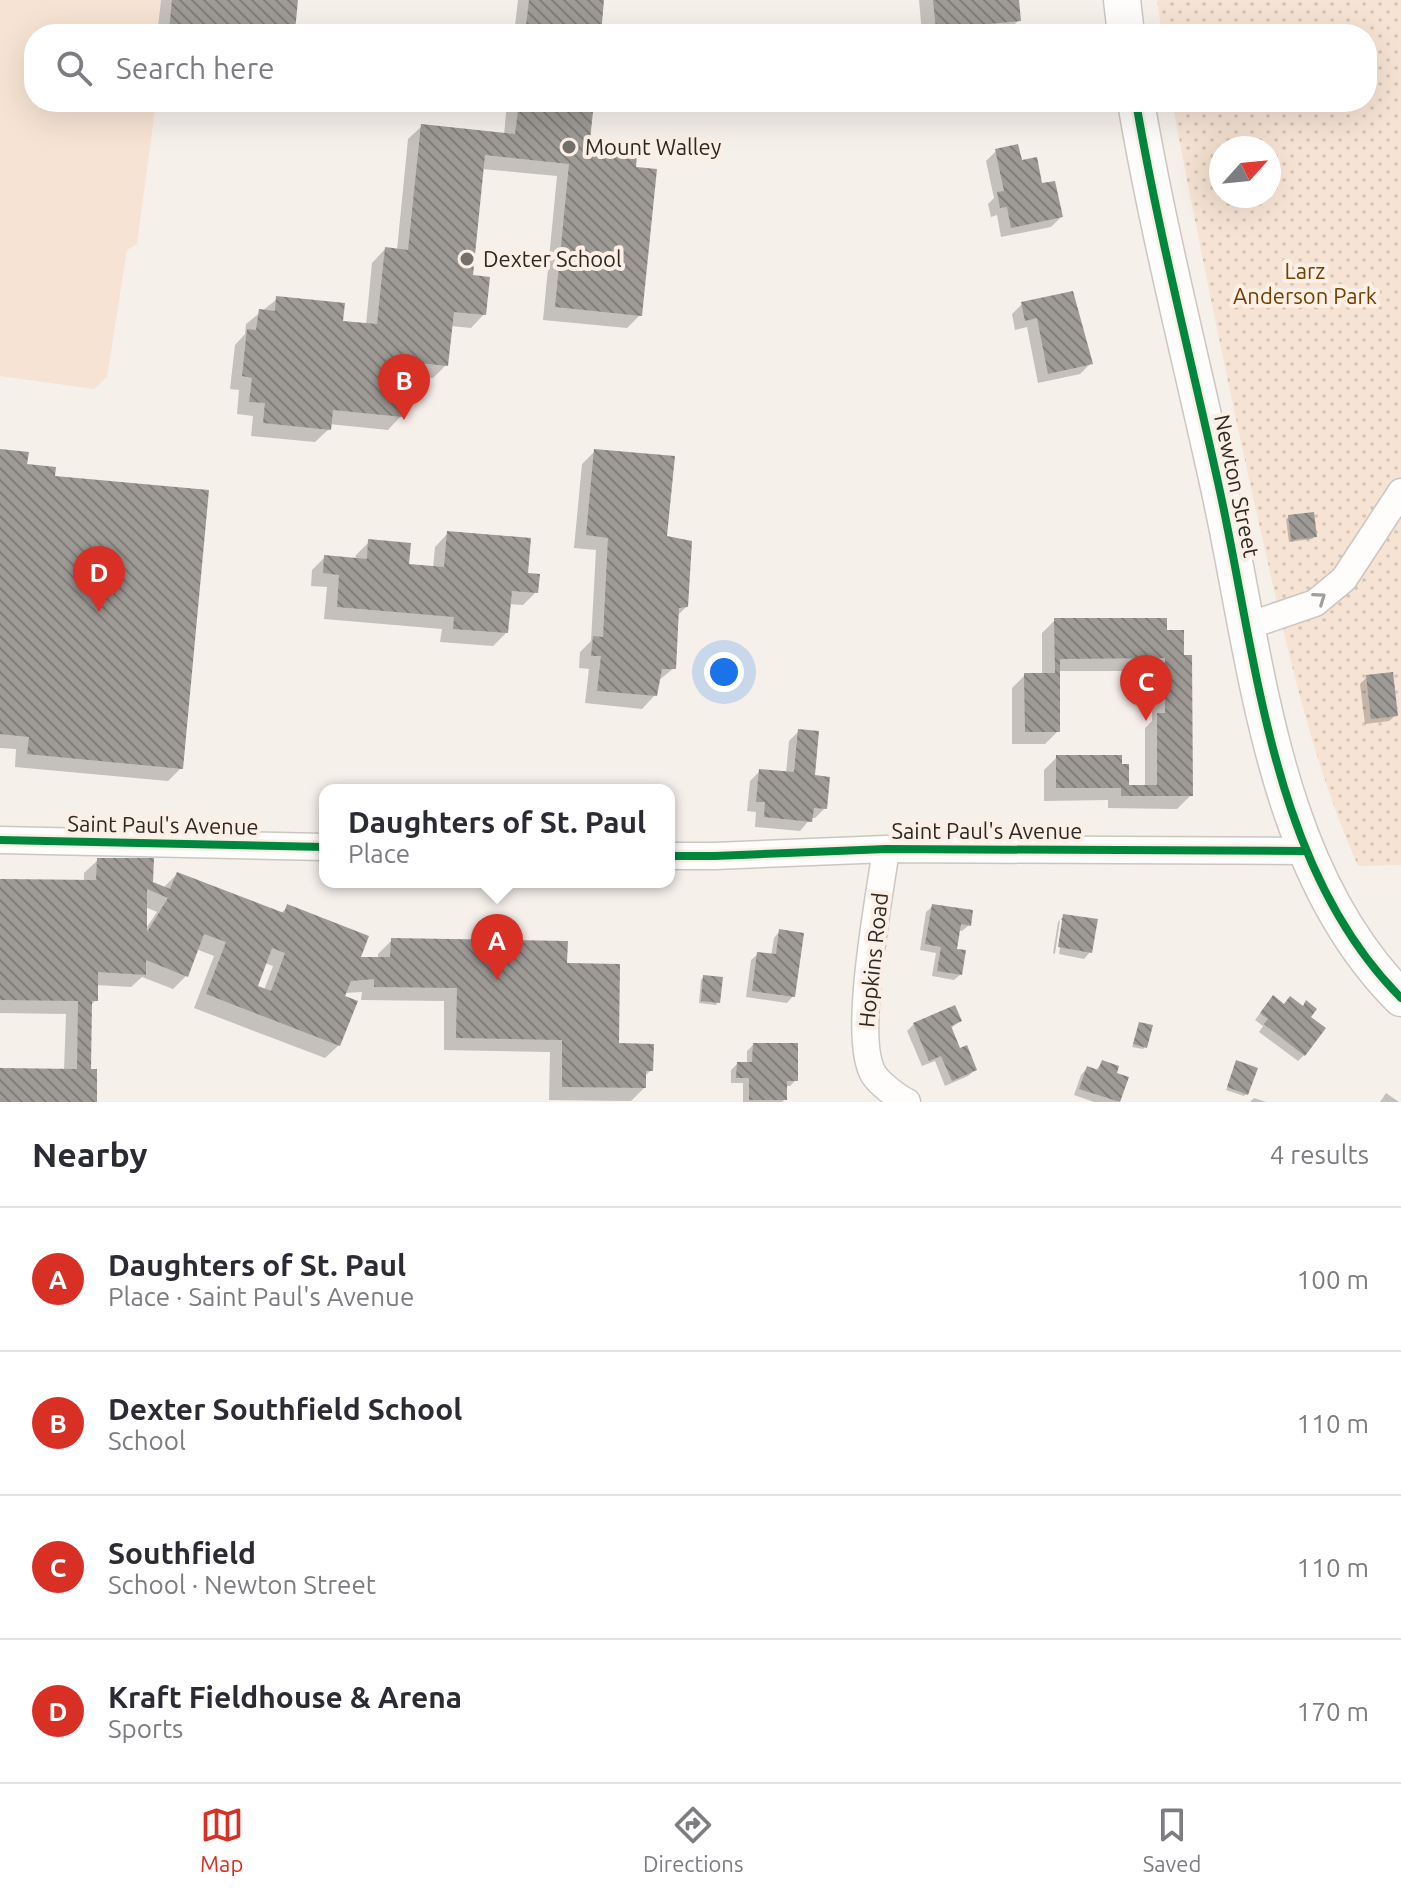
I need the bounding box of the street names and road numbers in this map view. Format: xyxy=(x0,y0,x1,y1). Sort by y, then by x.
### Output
street label: Newton Street xyxy=(1210,412,1265,560)
street label: Saint Paul's Avenue xyxy=(67,810,259,839)
street label: Saint Paul's Avenue xyxy=(891,818,1083,843)
street label: Hopkins Road xyxy=(853,891,892,1029)

